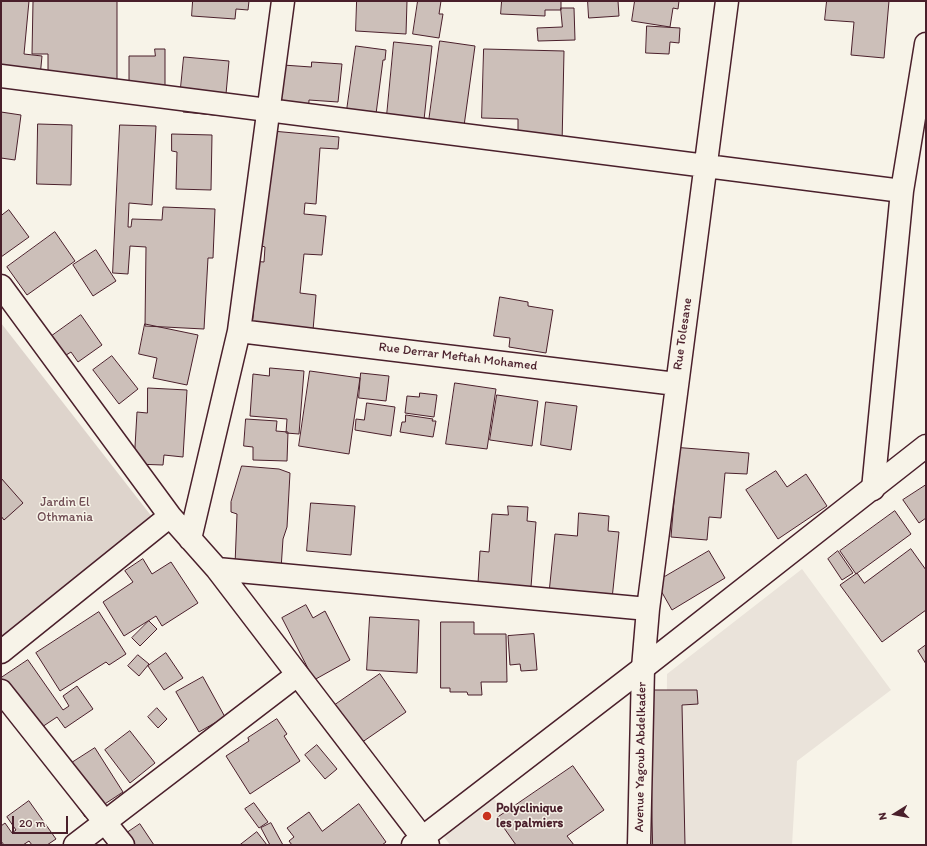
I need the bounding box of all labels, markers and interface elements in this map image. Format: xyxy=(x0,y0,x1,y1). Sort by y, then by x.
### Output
street label: Rue Tolesane xyxy=(670,297,696,371)
street label: Rue Derrar Meftah Mohamed xyxy=(378,340,538,374)
park label: Jardin El Othmania xyxy=(37,495,93,526)
street label: Avenue Yagoub Abdelkader xyxy=(632,682,650,832)
north arrow xyxy=(875,794,915,834)
place label: Polyclinique les palmiers xyxy=(496,801,563,832)
scale bar xyxy=(14,808,70,834)
marker: Polyclinique les palmiers xyxy=(481,810,493,822)
text: N xyxy=(876,811,890,821)
text: 20 m xyxy=(19,816,46,830)

